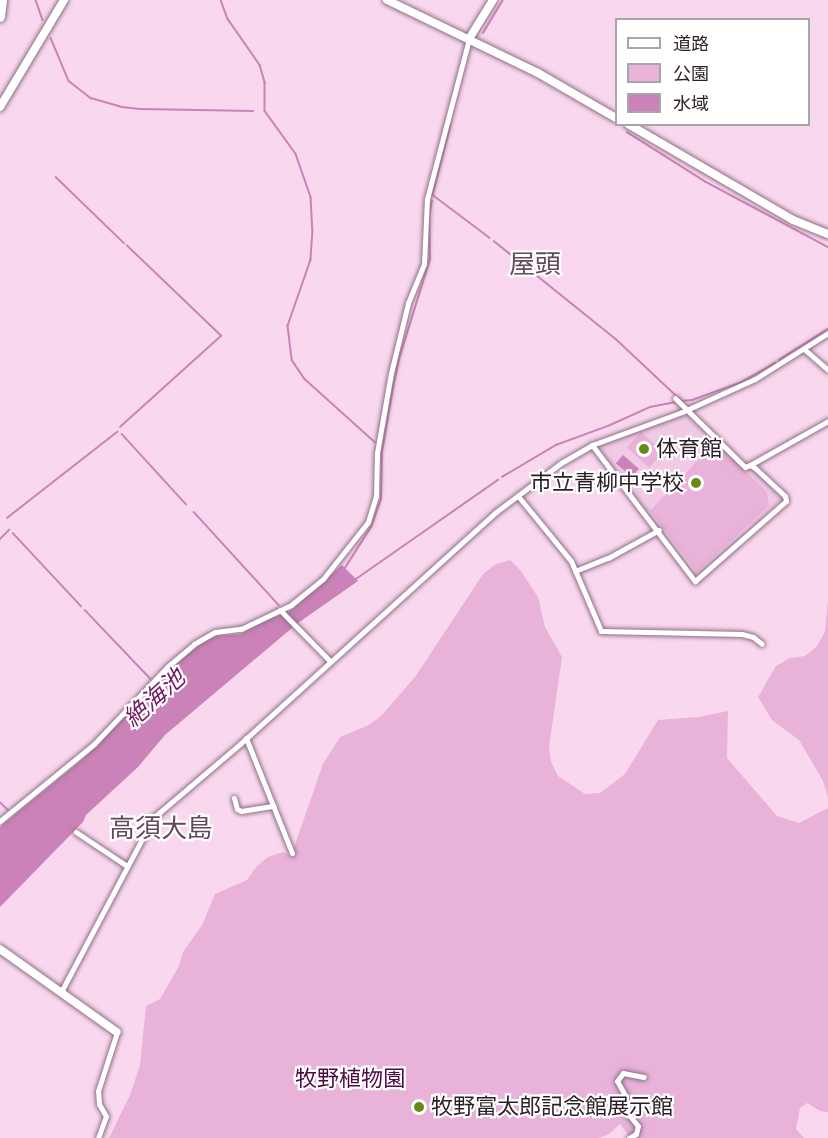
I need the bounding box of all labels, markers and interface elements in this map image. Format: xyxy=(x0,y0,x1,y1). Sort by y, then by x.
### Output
legend xyxy=(615,18,810,126)
text: 道路 xyxy=(673,31,709,57)
text: 公園 xyxy=(673,61,709,87)
text: 水域 xyxy=(673,91,709,117)
district label: 屋頭 xyxy=(509,249,561,281)
place label: 体育館 xyxy=(656,436,722,462)
marker: 体育館 xyxy=(637,442,651,456)
place label: 市立青柳中学校 xyxy=(530,470,684,496)
marker: 市立青柳中学校 xyxy=(689,476,703,490)
water label: 絶海池 xyxy=(118,663,190,733)
district label: 高須大島 xyxy=(109,813,213,845)
park label: 牧野植物園 xyxy=(295,1066,405,1092)
place label: 牧野富太郎記念館展示館 xyxy=(431,1094,673,1120)
marker: 牧野富太郎記念館展示館 xyxy=(412,1100,426,1114)

